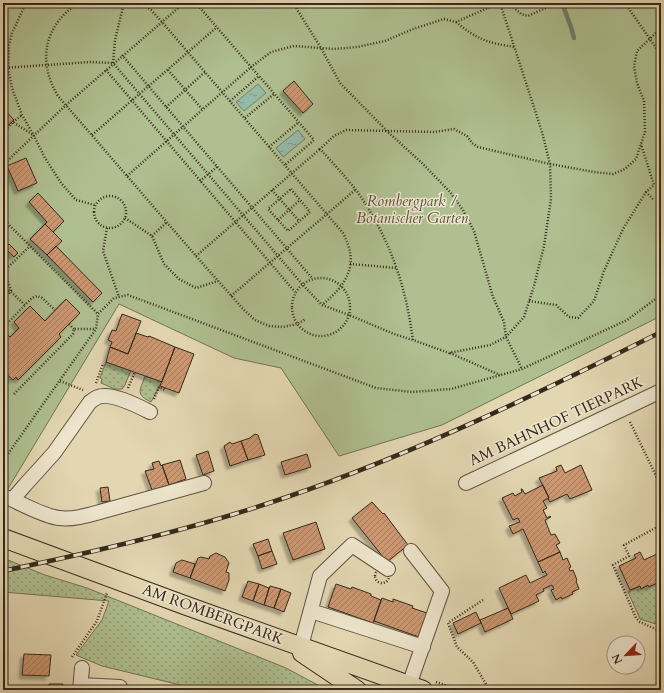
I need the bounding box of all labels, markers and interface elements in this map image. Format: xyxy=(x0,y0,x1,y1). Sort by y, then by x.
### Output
park label: Rombergpark / Botanischer Garten xyxy=(356,191,469,228)
street label: AM BAHNHOF TIERPARK xyxy=(466,371,647,470)
street label: AM ROMBERGPARK xyxy=(140,579,287,649)
north arrow xyxy=(606,635,646,675)
text: N xyxy=(608,651,626,667)

